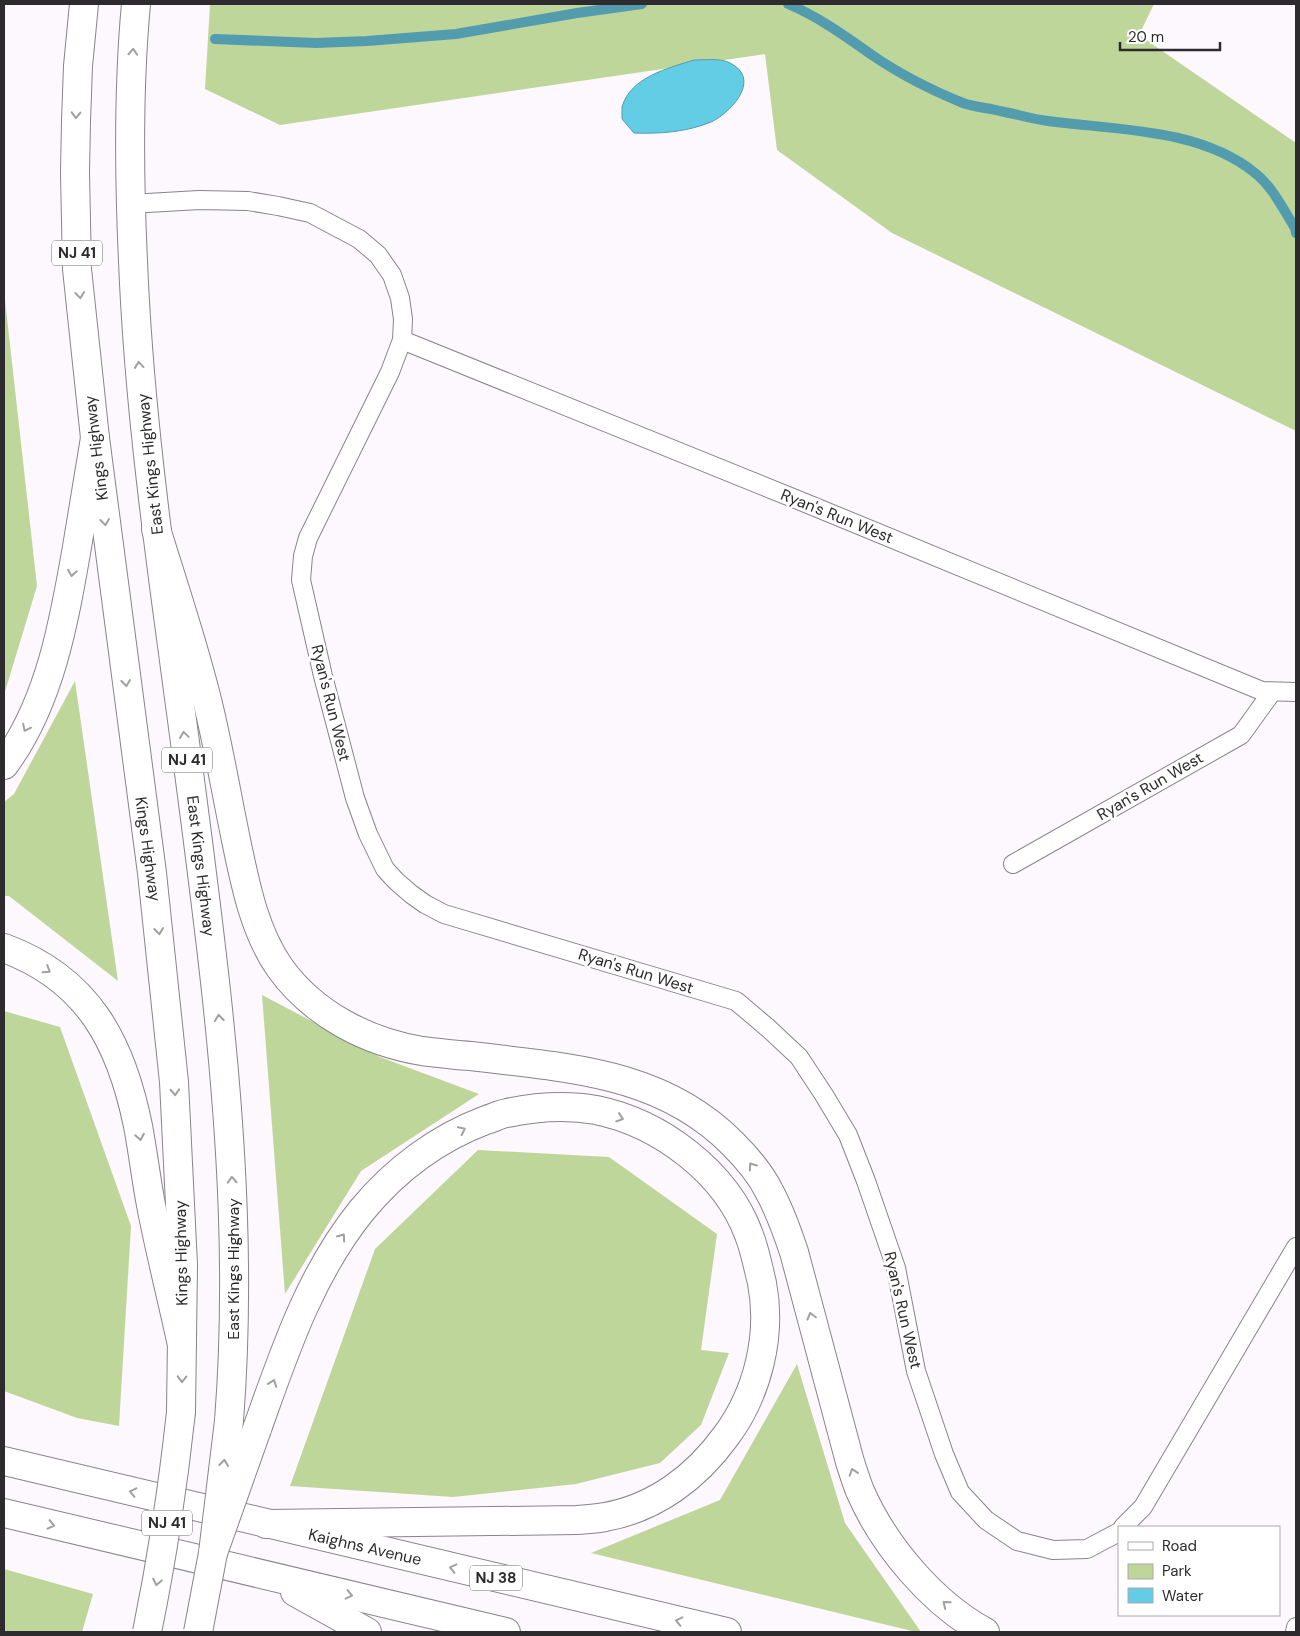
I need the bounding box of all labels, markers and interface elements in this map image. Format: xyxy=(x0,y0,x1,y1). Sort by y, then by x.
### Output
scale bar xyxy=(1120,20,1220,52)
text: 20 m xyxy=(1128,27,1164,47)
one-way arrow xyxy=(127,48,138,56)
one-way arrow xyxy=(71,111,82,119)
road number: NJ 41 xyxy=(52,240,102,266)
one-way arrow xyxy=(74,291,85,299)
one-way arrow xyxy=(134,361,145,369)
street label: East Kings Highway xyxy=(132,392,168,536)
street label: Kings Highway xyxy=(79,394,113,502)
street label: Ryan's Run West xyxy=(778,484,896,548)
one-way arrow xyxy=(99,518,110,526)
one-way arrow xyxy=(68,569,78,577)
street label: Ryan's Run West xyxy=(306,642,356,764)
one-way arrow xyxy=(120,679,131,687)
one-way arrow xyxy=(22,723,32,732)
one-way arrow xyxy=(179,731,190,739)
street label: Ryan's Run West xyxy=(1093,747,1207,825)
road number: NJ 41 xyxy=(162,748,212,772)
street label: East Kings Highway xyxy=(182,794,220,938)
street label: Kings Highway xyxy=(130,795,166,903)
one-way arrow xyxy=(153,927,164,935)
street label: Ryan's Run West xyxy=(576,943,696,999)
one-way arrow xyxy=(42,964,51,973)
one-way arrow xyxy=(214,1013,225,1021)
one-way arrow xyxy=(169,1088,180,1096)
one-way arrow xyxy=(615,1112,623,1122)
one-way arrow xyxy=(457,1126,466,1137)
one-way arrow xyxy=(135,1133,145,1141)
one-way arrow xyxy=(749,1162,758,1171)
one-way arrow xyxy=(226,1175,237,1183)
street label: East Kings Highway xyxy=(223,1198,244,1340)
street label: Kings Highway xyxy=(170,1200,192,1306)
one-way arrow xyxy=(336,1233,345,1243)
street label: Ryan's Run West xyxy=(879,1249,927,1371)
one-way arrow xyxy=(806,1311,817,1320)
one-way arrow xyxy=(177,1376,187,1383)
one-way arrow xyxy=(267,1380,277,1388)
one-way arrow xyxy=(218,1459,229,1467)
one-way arrow xyxy=(849,1469,859,1477)
one-way arrow xyxy=(129,1487,138,1498)
road number: NJ 41 xyxy=(142,1510,192,1536)
one-way arrow xyxy=(47,1519,56,1530)
street label: Kaighns Avenue xyxy=(306,1524,424,1570)
legend xyxy=(1118,1526,1280,1616)
text: Road xyxy=(1162,1536,1197,1556)
text: Park xyxy=(1162,1561,1192,1581)
one-way arrow xyxy=(448,1563,457,1574)
road number: NJ 38 xyxy=(470,1566,522,1590)
one-way arrow xyxy=(152,1577,163,1586)
text: Water xyxy=(1162,1586,1204,1606)
one-way arrow xyxy=(345,1589,354,1600)
one-way arrow xyxy=(942,1600,951,1609)
one-way arrow xyxy=(675,1616,684,1627)

